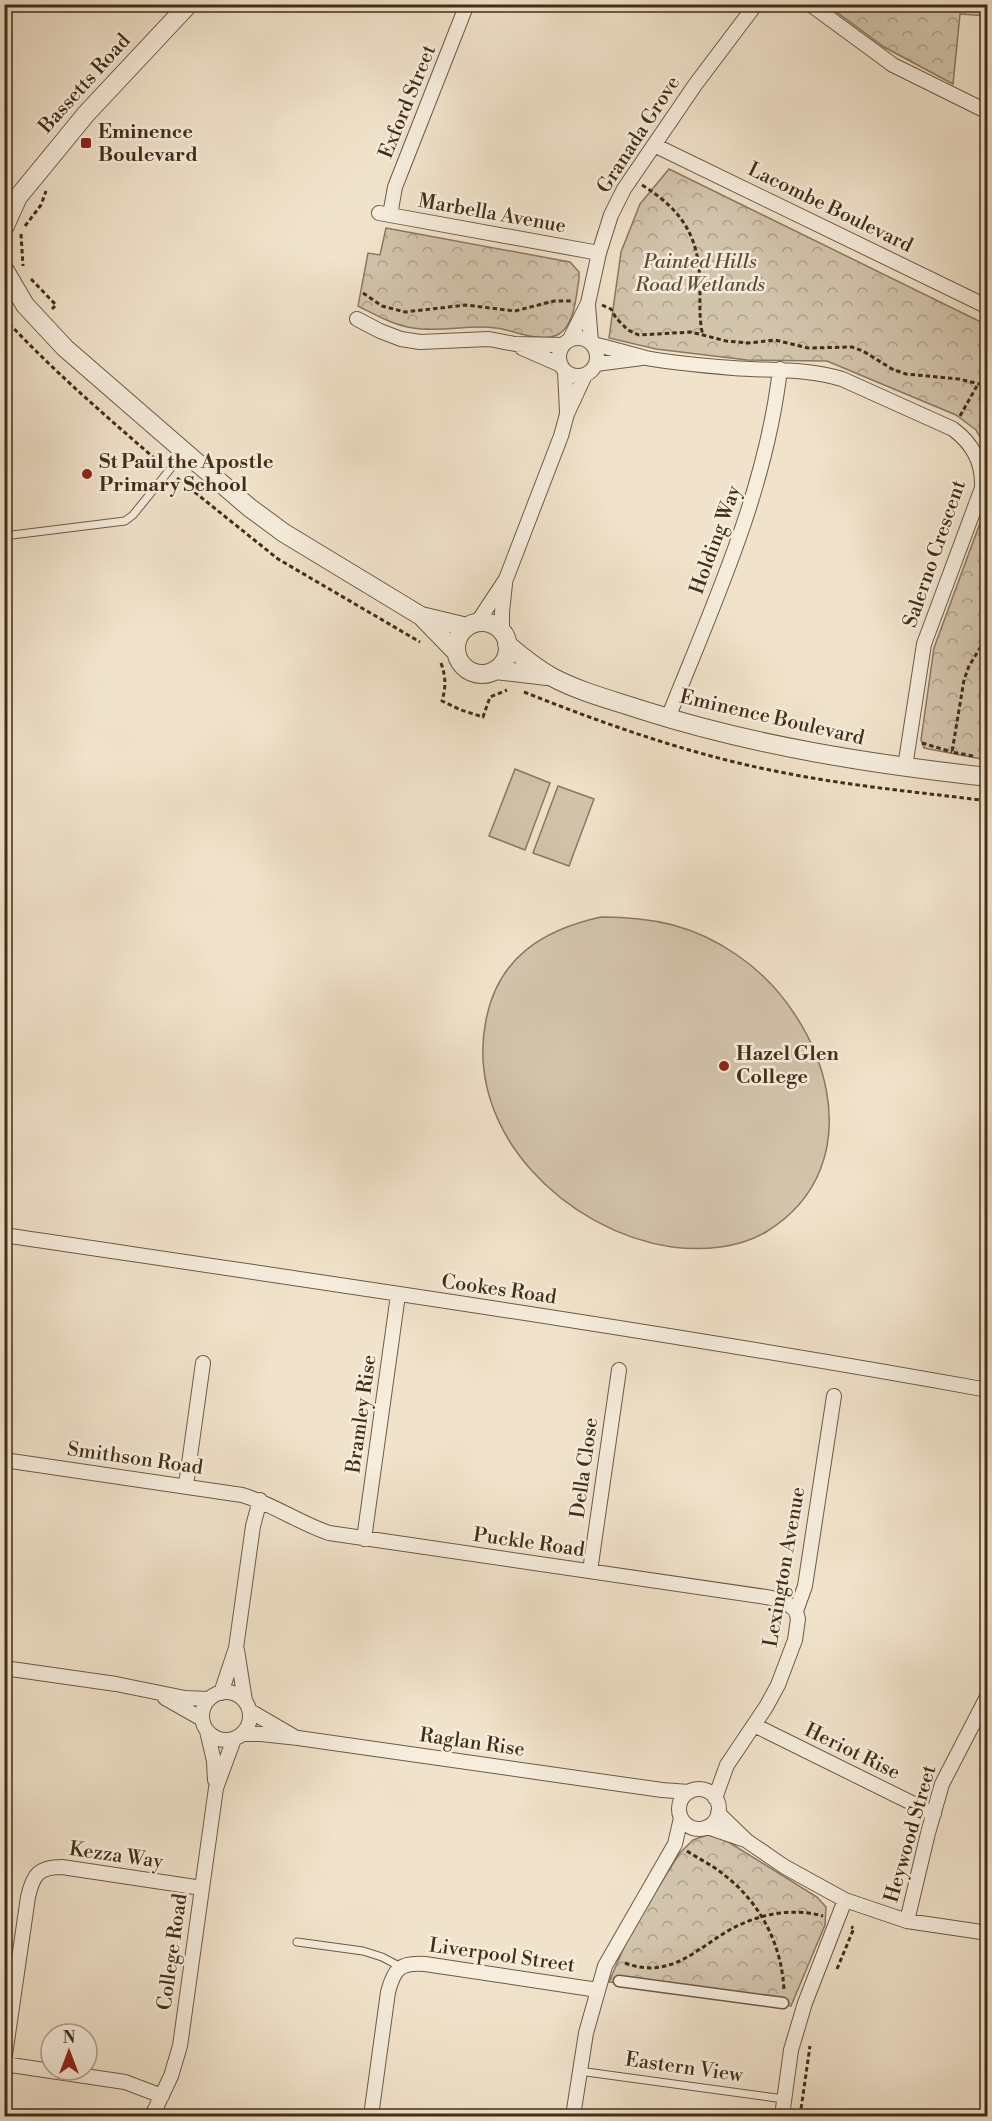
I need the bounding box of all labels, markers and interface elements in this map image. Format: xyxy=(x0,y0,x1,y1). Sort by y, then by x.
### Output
street label: Bassetts Road xyxy=(33,29,137,140)
street label: Exford Street xyxy=(374,42,442,162)
street label: Granada Grove xyxy=(592,72,686,198)
place label: Eminence Boulevard xyxy=(98,120,198,168)
marker: Eminence Boulevard xyxy=(79,136,93,150)
street label: Lacombe Boulevard xyxy=(743,157,917,259)
street label: Marbella Avenue xyxy=(416,189,568,239)
park label: Painted Hills Road Wetlands xyxy=(634,250,765,298)
place label: St Paul the Apostle Primary School xyxy=(99,450,274,498)
marker: St Paul the Apostle Primary School xyxy=(80,467,94,481)
street label: Salerno Crescent xyxy=(898,477,972,631)
street label: Holding Way xyxy=(685,482,747,598)
street label: Eminence Boulevard xyxy=(677,685,867,752)
place label: Hazel Glen College xyxy=(736,1042,839,1090)
marker: Hazel Glen College xyxy=(717,1059,731,1073)
street label: Cookes Road xyxy=(440,1270,559,1311)
street label: Bramley Rise xyxy=(341,1353,383,1476)
street label: Della Close xyxy=(566,1416,604,1520)
street label: Smithson Road xyxy=(65,1437,205,1481)
street label: Lexington Avenue xyxy=(759,1485,811,1649)
street label: Puckle Road xyxy=(472,1523,587,1563)
street label: Heriot Rise xyxy=(800,1718,904,1786)
street label: Raglan Rise xyxy=(418,1723,526,1763)
street label: Heywood Street xyxy=(879,1762,943,1906)
street label: Kezza Way xyxy=(67,1837,165,1875)
street label: College Road xyxy=(152,1891,194,2012)
street label: Liverpool Street xyxy=(427,1933,577,1979)
north arrow xyxy=(39,2022,99,2082)
text: N xyxy=(63,2028,76,2048)
street label: Eastern View xyxy=(624,2047,746,2089)

